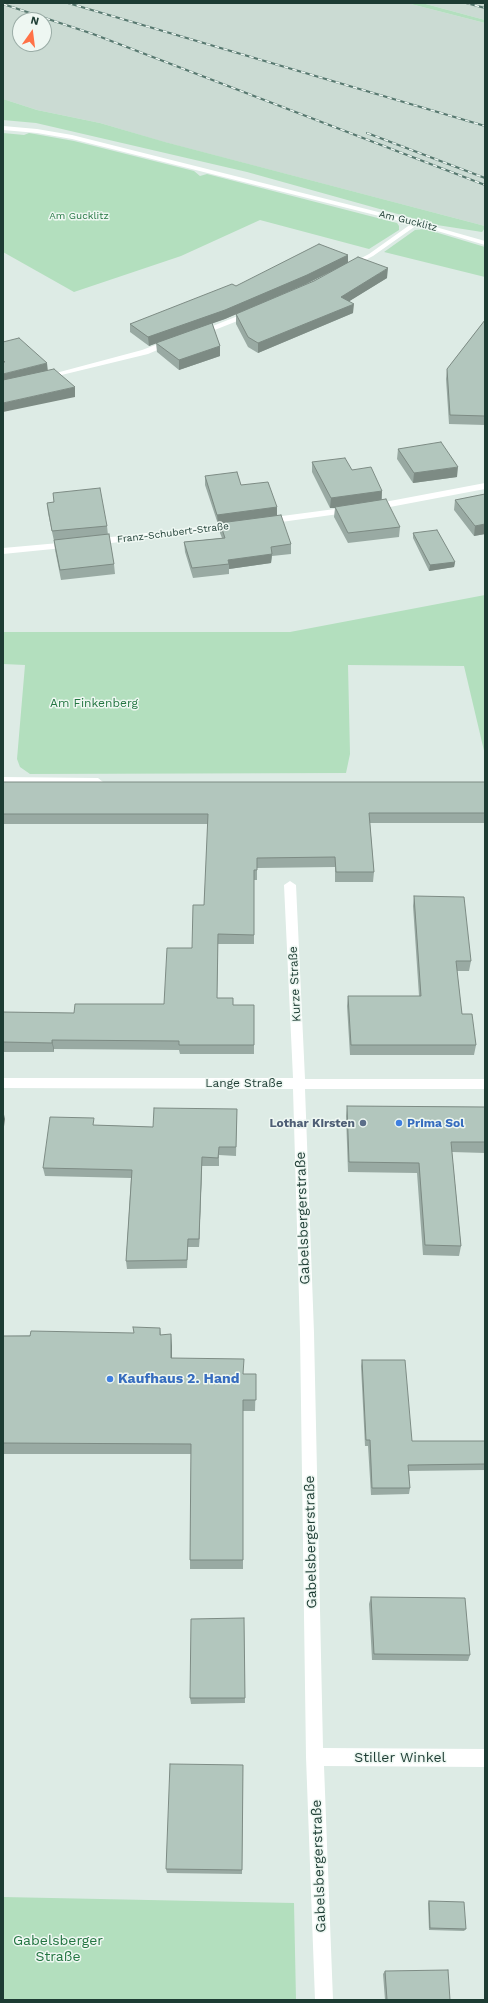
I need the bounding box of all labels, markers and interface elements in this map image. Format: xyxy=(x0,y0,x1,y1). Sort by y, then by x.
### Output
north arrow xyxy=(12,12,52,52)
text: N xyxy=(29,14,40,28)
street label: Am Gucklitz xyxy=(378,208,438,234)
park label: Am Gucklitz xyxy=(49,210,109,222)
street label: Franz-Schubert-Straße xyxy=(116,520,230,546)
park label: Am Finkenberg xyxy=(50,696,138,710)
street label: Kurze Straße xyxy=(286,946,304,1022)
street label: Lange Straße xyxy=(205,1076,283,1090)
place label: Lothar Kirsten xyxy=(269,1116,355,1130)
place label: Prima Sol xyxy=(407,1116,464,1130)
marker: Lothar Kirsten xyxy=(358,1118,368,1128)
marker: Prima Sol xyxy=(394,1118,404,1128)
street label: Gabelsbergerstraße xyxy=(292,1151,314,1285)
place label: Kaufhaus 2. Hand xyxy=(118,1371,239,1387)
marker: Kaufhaus 2. Hand xyxy=(105,1374,115,1384)
street label: Gabelsbergerstraße xyxy=(301,1475,321,1609)
street label: Stiller Winkel xyxy=(354,1750,446,1766)
street label: Gabelsbergerstraße xyxy=(308,1799,330,1933)
park label: Gabelsberger Straße xyxy=(13,1933,103,1966)

